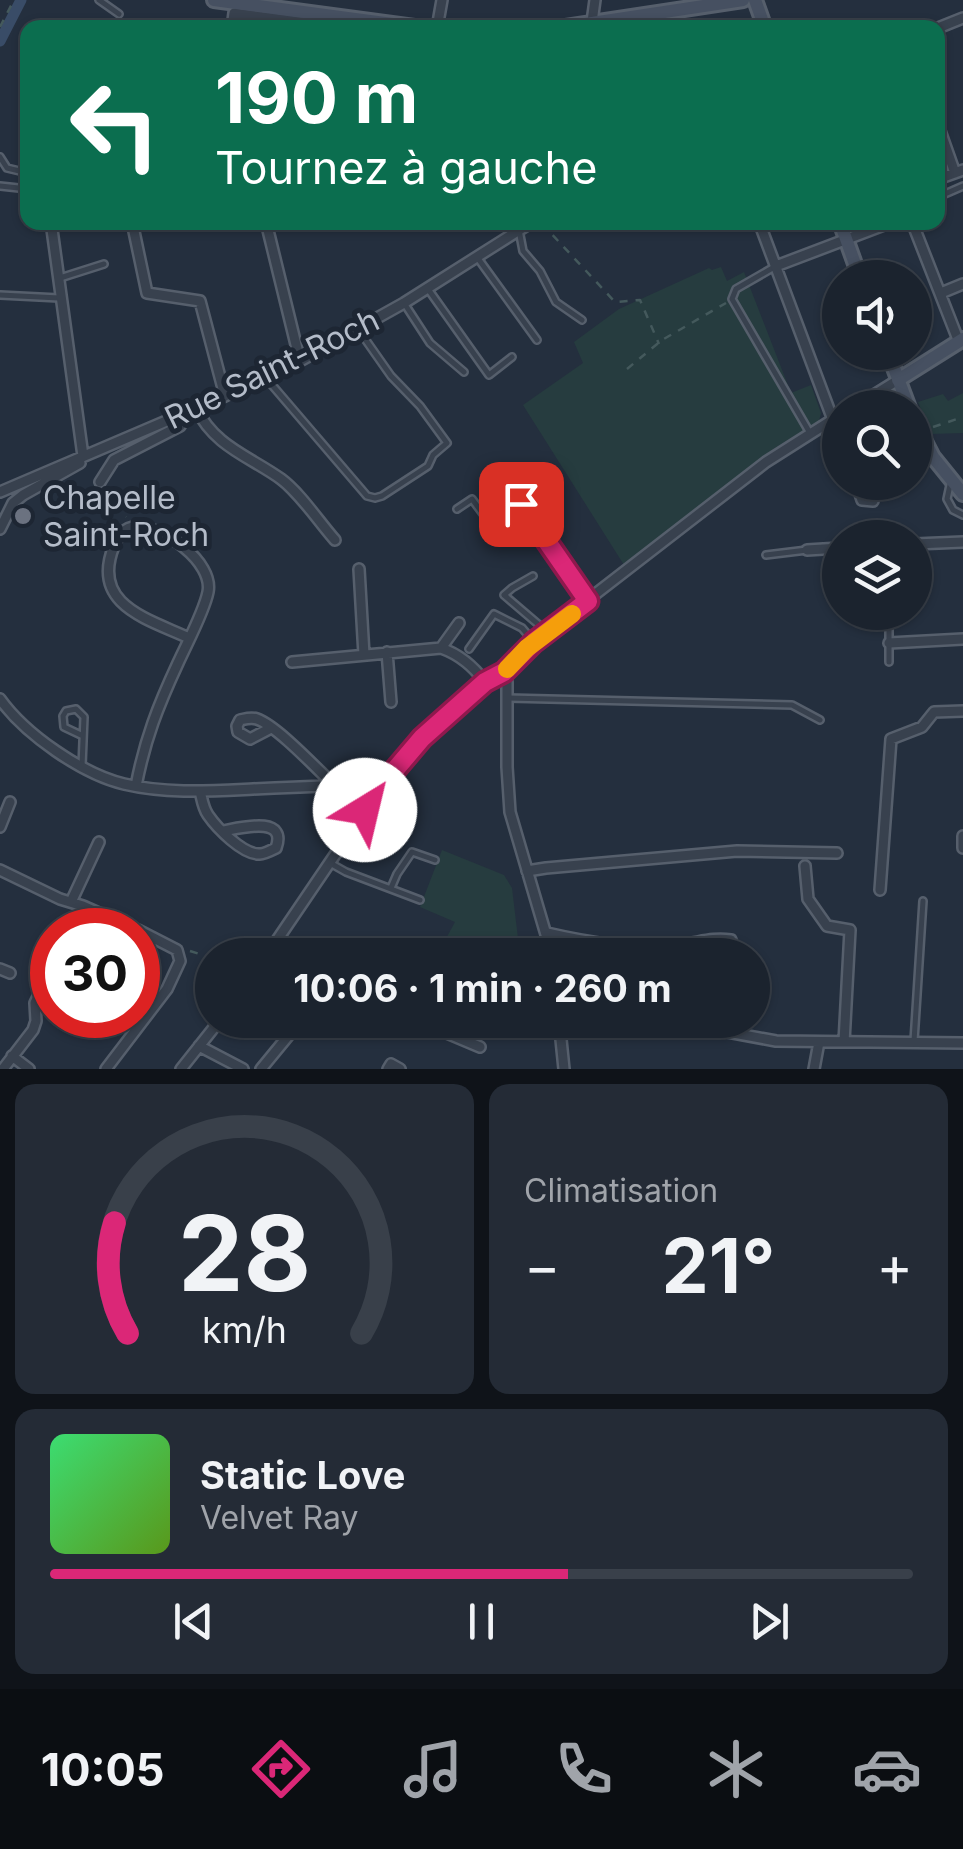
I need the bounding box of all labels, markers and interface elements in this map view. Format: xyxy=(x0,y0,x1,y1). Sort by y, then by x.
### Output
text: 190 m xyxy=(215,55,418,140)
icon: left xyxy=(50,60,180,190)
text: Tournez à gauche xyxy=(215,140,597,195)
map controls xyxy=(822,260,932,630)
button: sound xyxy=(822,260,932,370)
street label: Rue Saint-Roch xyxy=(158,300,385,437)
button: search xyxy=(822,390,932,500)
pin xyxy=(479,462,564,547)
icon: arrive xyxy=(494,477,549,532)
place label: Chapelle Saint-Roch xyxy=(43,478,209,554)
marker: Chapelle Saint-Roch xyxy=(12,505,34,527)
button: layers xyxy=(822,520,932,630)
position arrow xyxy=(313,758,417,862)
speed limit sign: 30 xyxy=(30,908,160,1038)
text: 10:06 · 1 min · 260 m xyxy=(293,965,672,1011)
text: Climatisation xyxy=(524,1171,718,1210)
text: 28 xyxy=(178,1190,311,1316)
text: 21° xyxy=(661,1220,776,1311)
text: − xyxy=(524,1233,560,1299)
text: + xyxy=(877,1233,913,1299)
text: km/h xyxy=(202,1308,287,1352)
text: Static Love xyxy=(200,1452,405,1498)
text: Velvet Ray xyxy=(200,1498,358,1537)
icon: previous xyxy=(166,1594,221,1649)
icon: pause xyxy=(454,1594,509,1649)
icon: next xyxy=(742,1594,797,1649)
icon: directions xyxy=(246,1734,316,1804)
icon: music xyxy=(398,1734,468,1804)
icon: phone xyxy=(549,1734,619,1804)
icon: climate xyxy=(701,1734,771,1804)
icon: car xyxy=(852,1734,922,1804)
text: 10:05 xyxy=(41,1742,165,1797)

